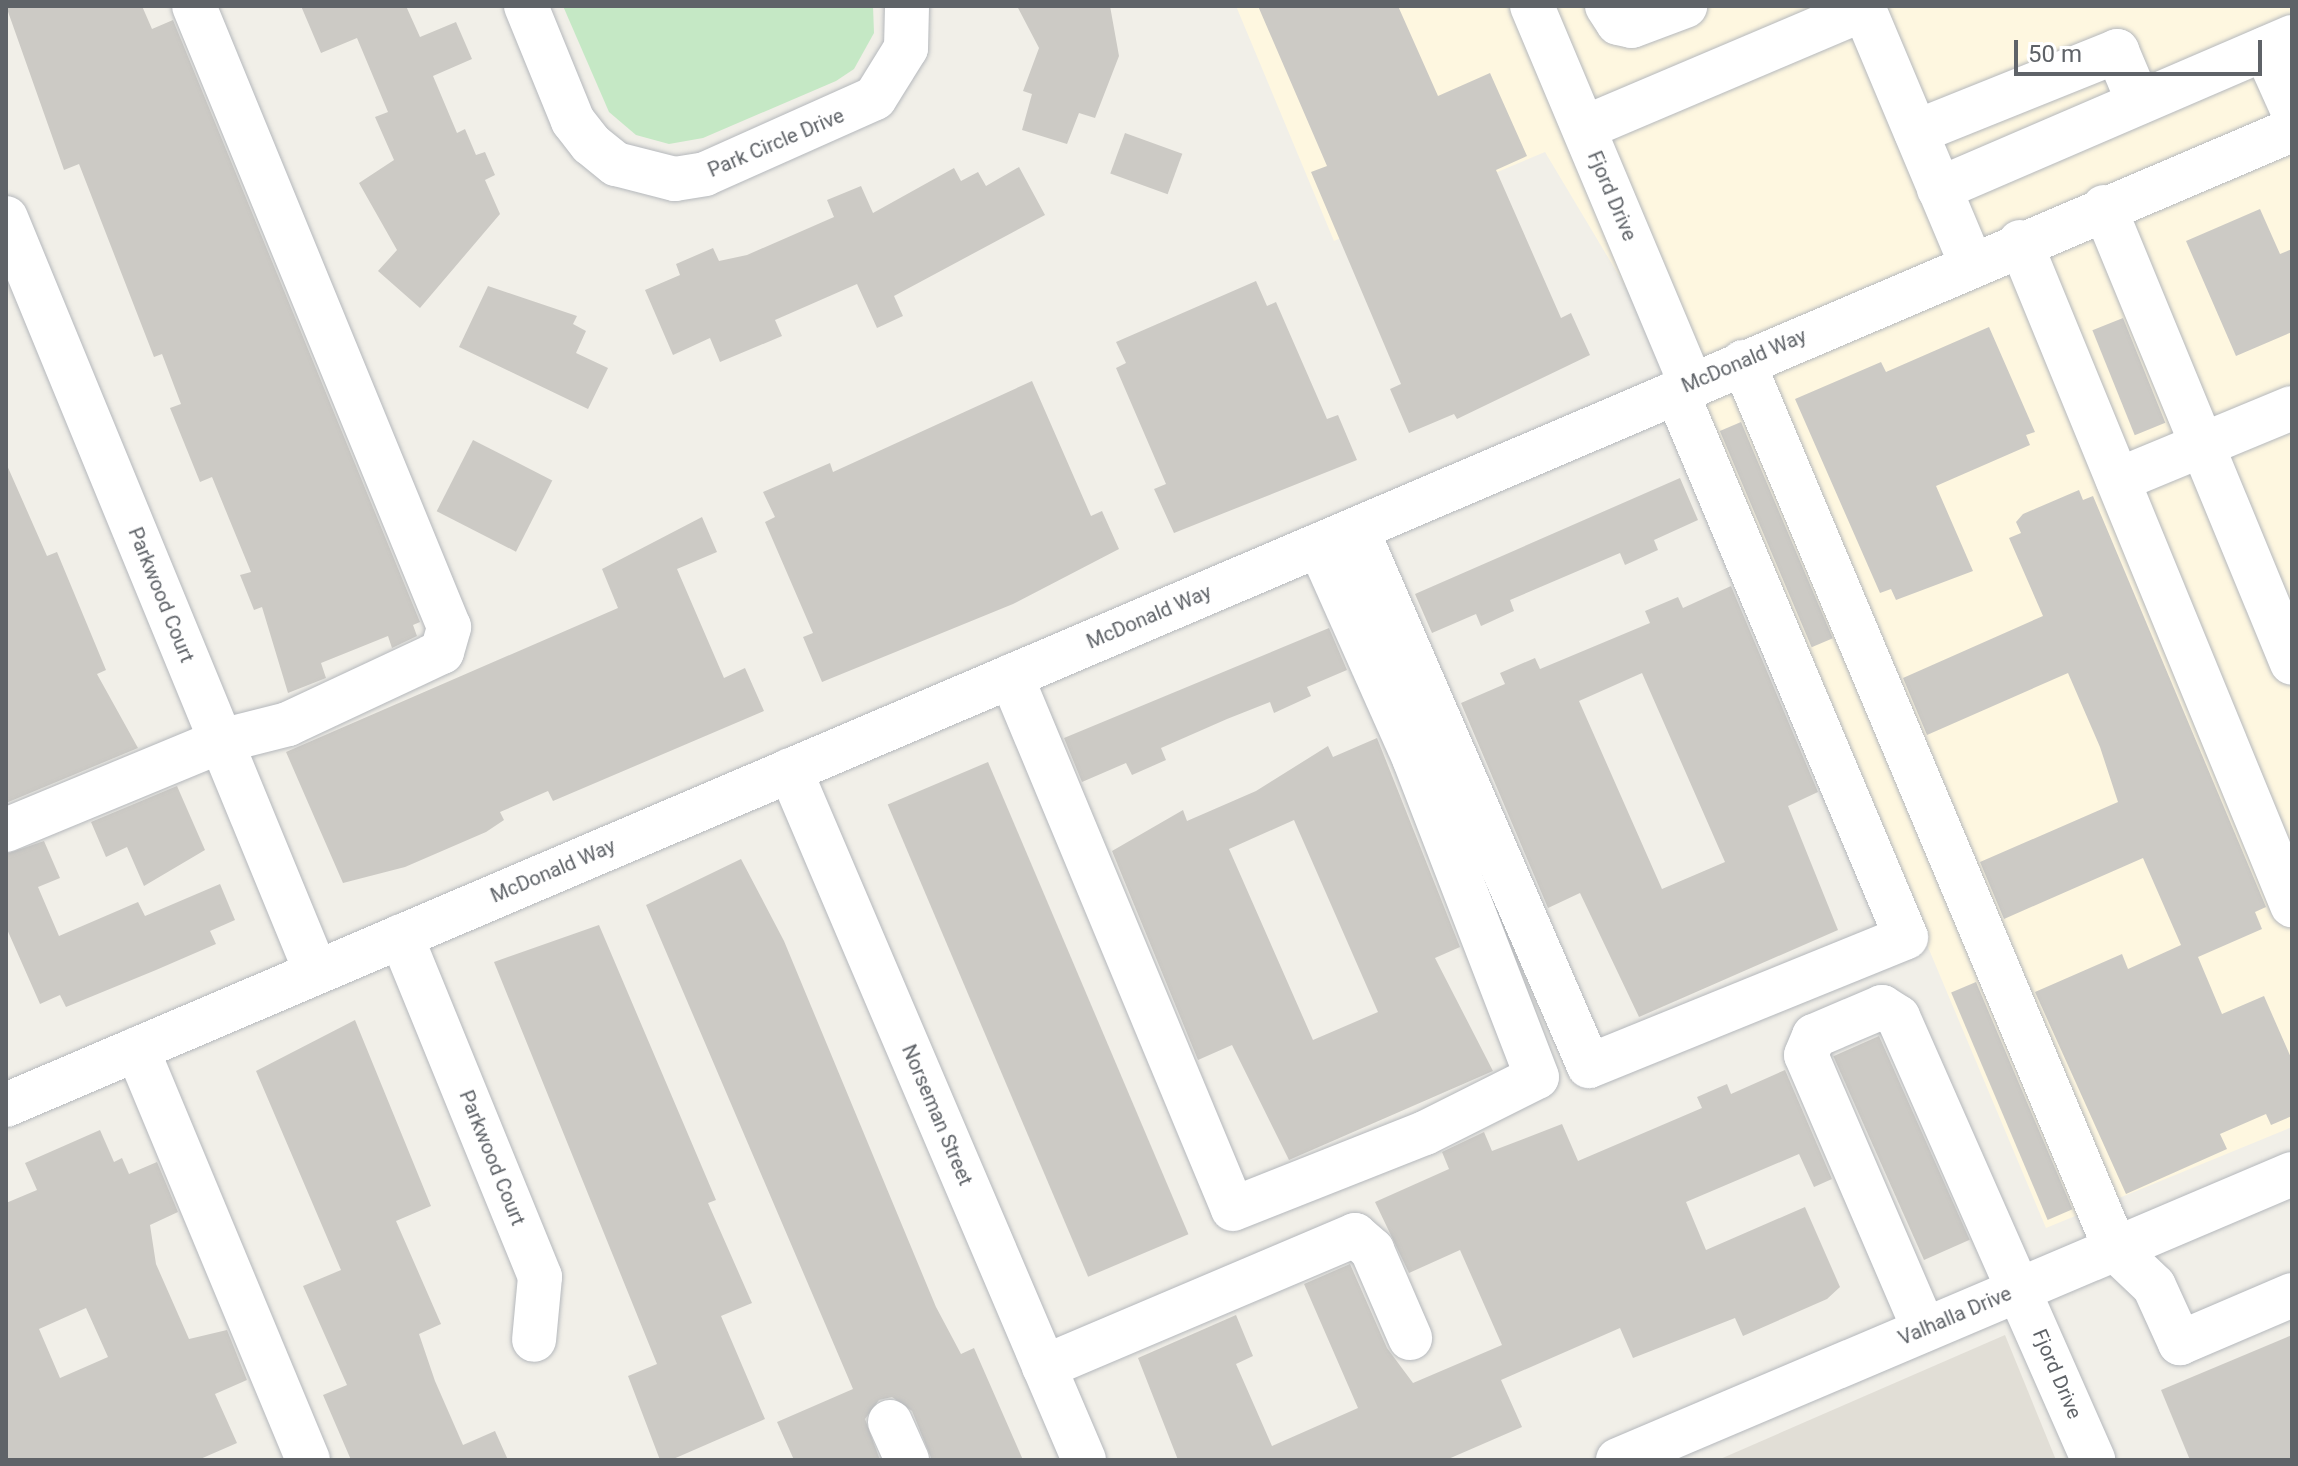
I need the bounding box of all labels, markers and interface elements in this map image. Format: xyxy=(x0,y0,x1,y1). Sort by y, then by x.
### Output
scale bar xyxy=(2018,24,2266,74)
text: 50 m xyxy=(2028,40,2082,68)
street label: Park Circle Drive xyxy=(704,104,848,182)
street label: Fjord Drive xyxy=(1582,148,1642,244)
street label: McDonald Way xyxy=(1678,324,1810,398)
street label: Parkwood Court xyxy=(123,524,199,666)
street label: McDonald Way xyxy=(1083,580,1215,654)
street label: McDonald Way xyxy=(487,834,619,908)
street label: Norseman Street xyxy=(897,1041,977,1189)
street label: Parkwood Court xyxy=(454,1087,530,1229)
street label: Valhalla Drive xyxy=(1895,1281,2015,1351)
street label: Fjord Drive xyxy=(2027,1326,2087,1422)

